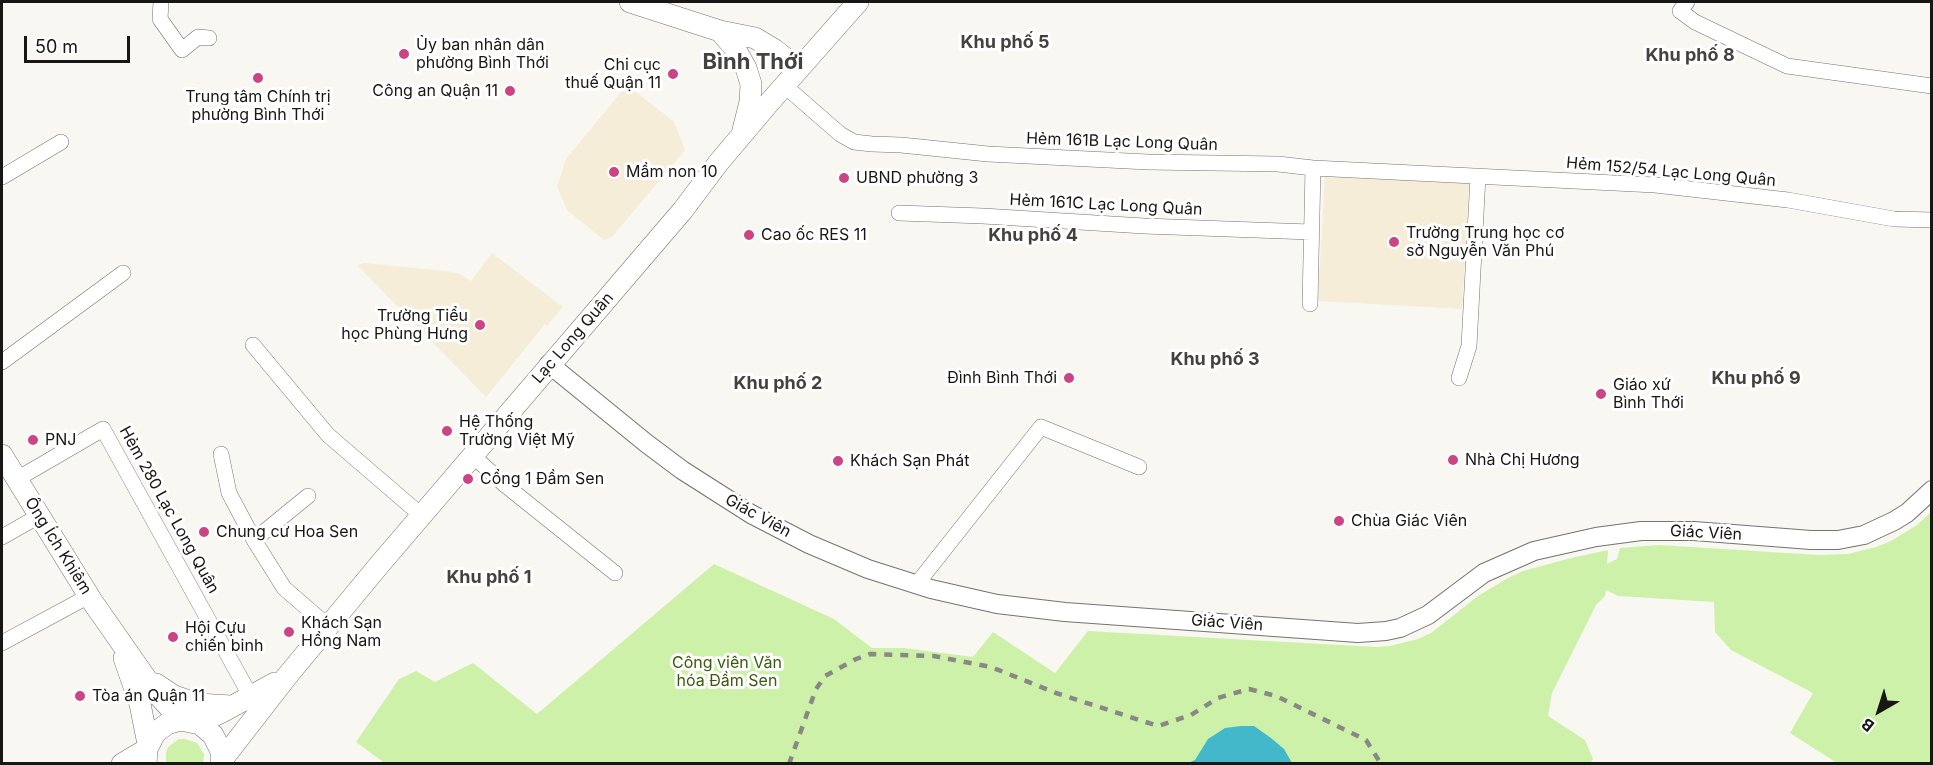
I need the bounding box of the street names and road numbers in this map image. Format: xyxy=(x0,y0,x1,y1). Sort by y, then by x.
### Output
street label: Hẻm 161B Lạc Long Quân xyxy=(1026,129,1218,155)
street label: Hẻm 152/54 Lạc Long Quân xyxy=(1565,153,1777,191)
street label: Hẻm 161C Lạc Long Quân xyxy=(1009,190,1203,220)
street label: Lạc Long Quân xyxy=(528,289,618,387)
street label: Hẻm 280 Lạc Long Quân xyxy=(115,423,223,597)
street label: Giác Viên xyxy=(722,490,794,542)
street label: Ông Ích Khiêm xyxy=(20,494,96,598)
street label: Giác Viên xyxy=(1669,522,1743,544)
street label: Giác Viên xyxy=(1190,611,1264,635)

